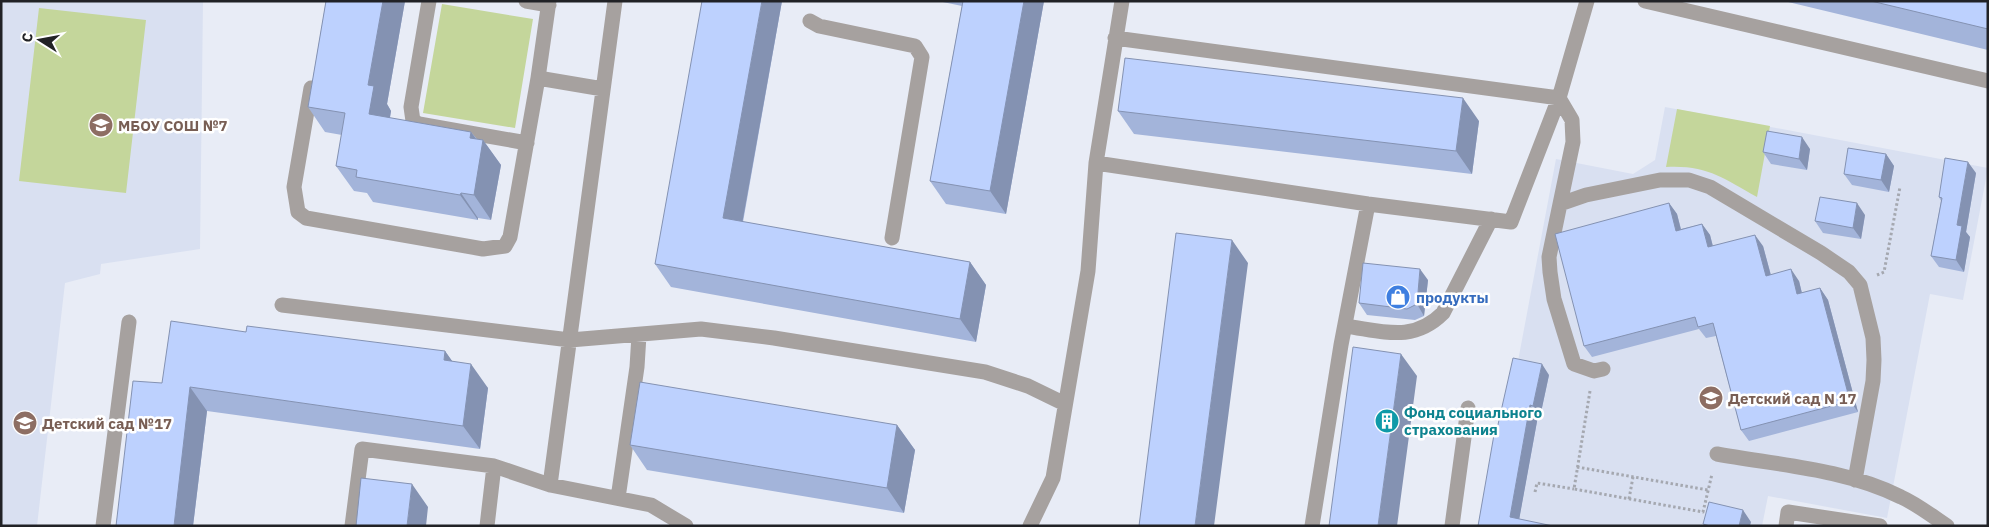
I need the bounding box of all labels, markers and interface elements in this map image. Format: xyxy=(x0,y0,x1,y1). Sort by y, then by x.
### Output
north arrow xyxy=(15,15,65,65)
text: С xyxy=(18,31,37,44)
school or university icon: МБОУ СОШ №7 xyxy=(88,112,114,138)
place label: МБОУ СОШ №7 xyxy=(118,116,228,135)
shop icon: продукты xyxy=(1385,284,1411,310)
place label: продукты xyxy=(1416,288,1489,307)
school or university icon: Детский сад N 17 xyxy=(1698,385,1724,411)
place label: Детский сад N 17 xyxy=(1728,389,1856,408)
place label: Фонд социального страхования xyxy=(1404,403,1542,439)
building icon: Фонд социального страхования xyxy=(1374,408,1400,434)
school or university icon: Детский сад №17 xyxy=(12,410,38,436)
place label: Детский сад №17 xyxy=(42,414,172,433)

